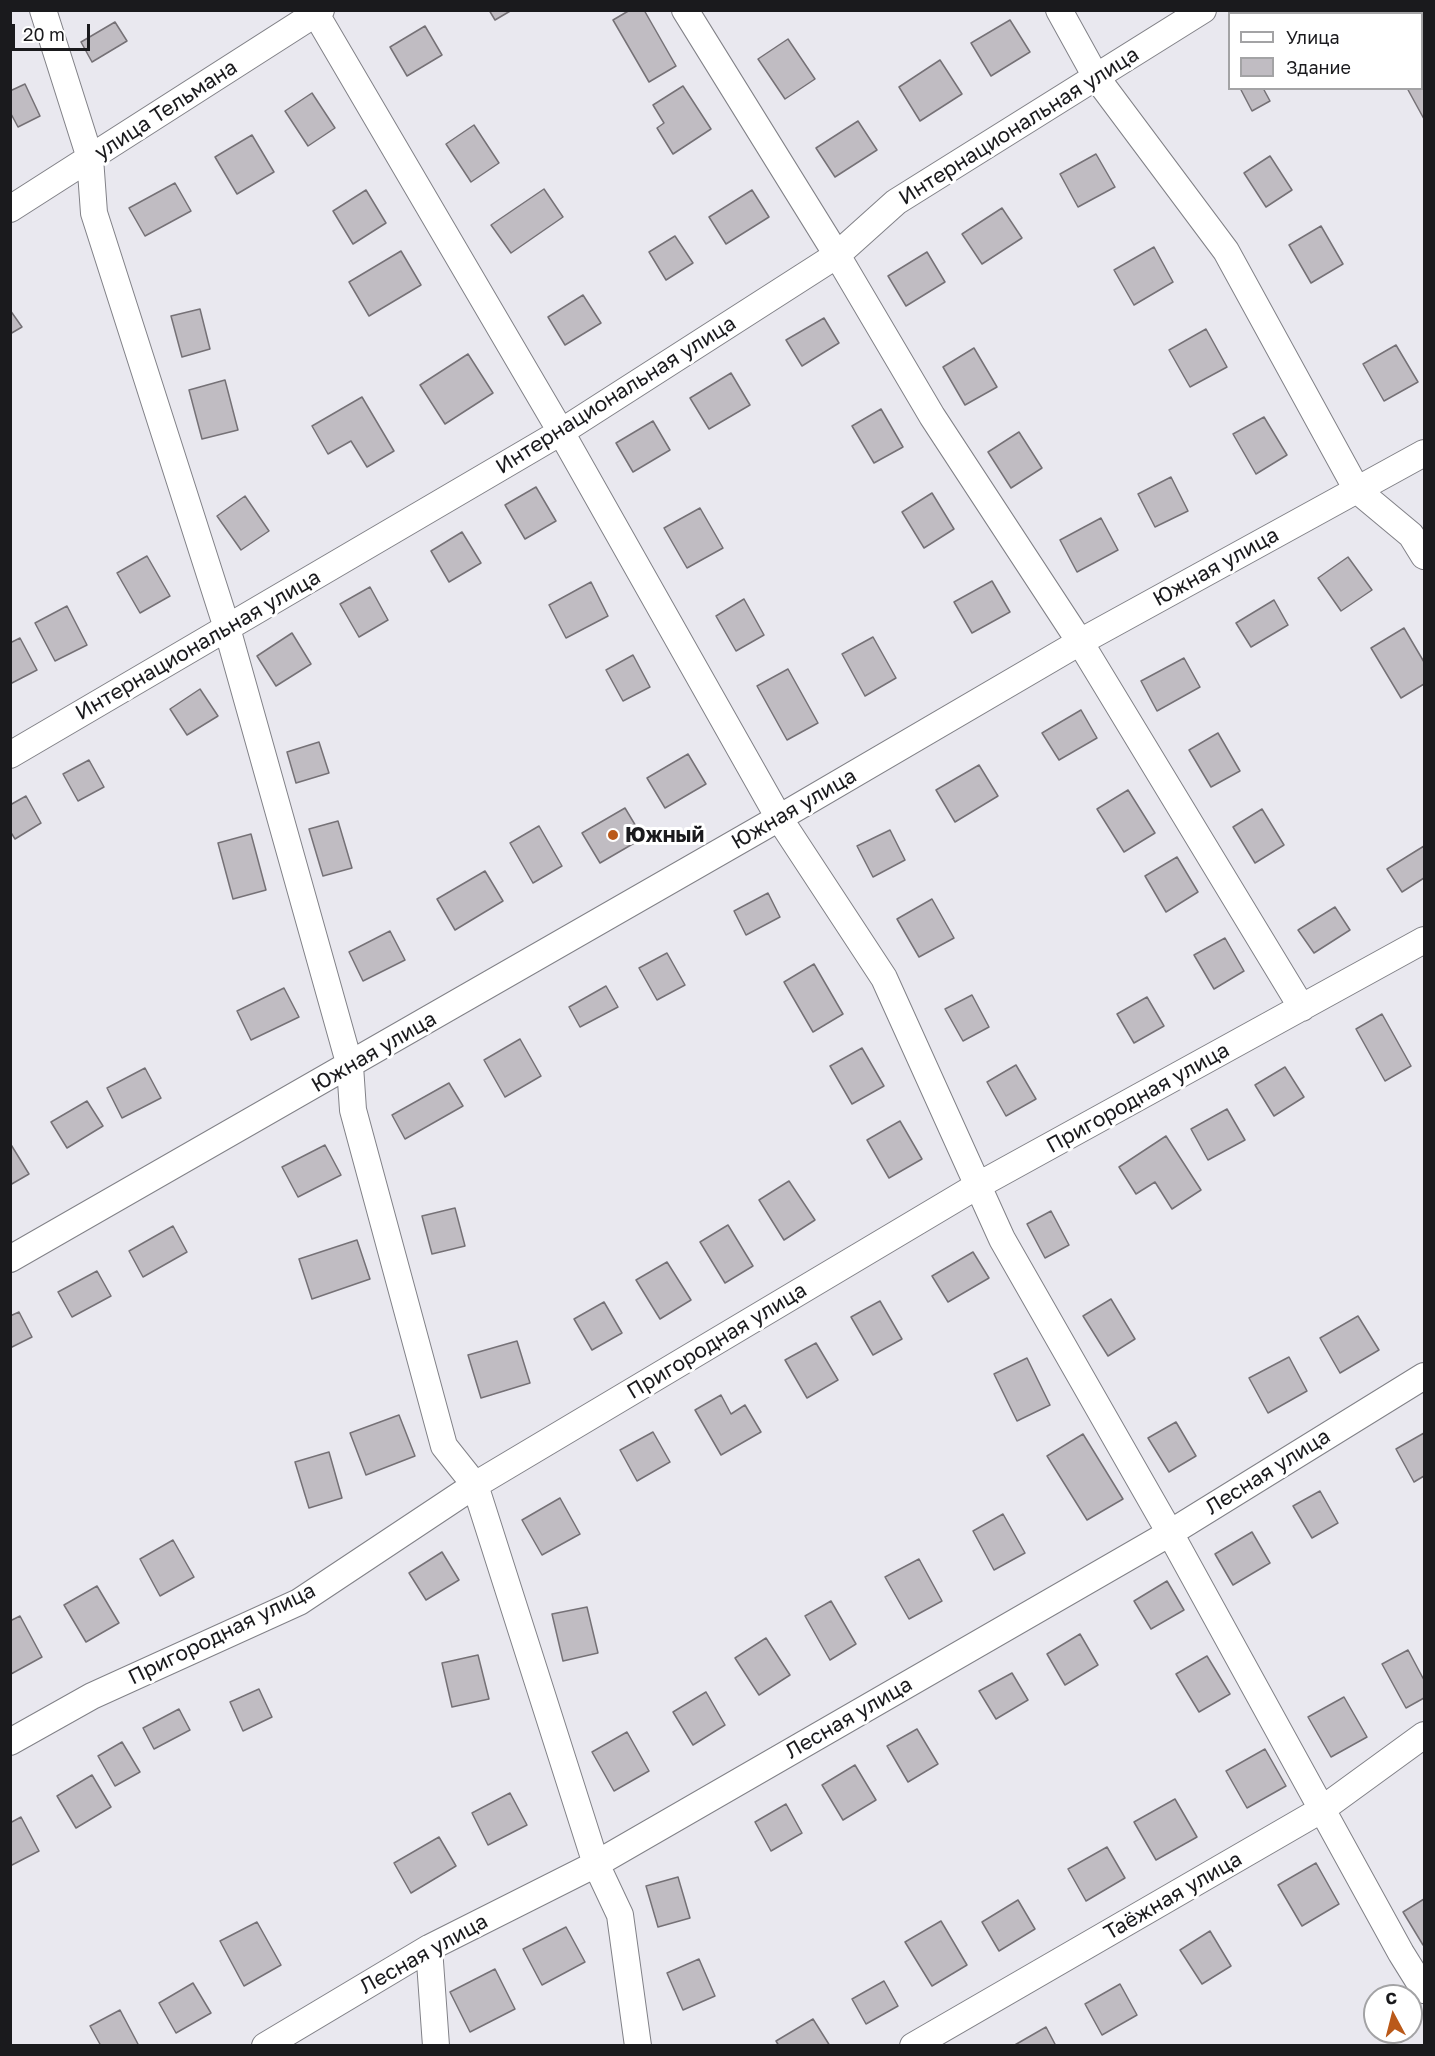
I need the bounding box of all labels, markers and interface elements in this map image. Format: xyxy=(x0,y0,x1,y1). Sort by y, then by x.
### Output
scale bar xyxy=(15,12,93,50)
legend xyxy=(1228,12,1423,90)
text: 20 m xyxy=(23,23,65,45)
text: Улица xyxy=(1286,26,1340,48)
street label: Интернациональная улица xyxy=(894,42,1144,210)
street label: улица Тельмана xyxy=(90,55,242,165)
text: Здание xyxy=(1286,56,1351,78)
street label: Интернациональная улица xyxy=(491,311,741,479)
street label: Южная улица xyxy=(1149,522,1283,612)
street label: Интернациональная улица xyxy=(71,564,325,726)
street label: Южная улица xyxy=(727,763,861,855)
place label: Южный xyxy=(625,822,704,848)
marker: Южный xyxy=(606,828,620,842)
street label: Южная улица xyxy=(307,1006,441,1098)
street label: Пригородная улица xyxy=(1042,1037,1234,1159)
street label: Пригородная улица xyxy=(623,1277,811,1405)
street label: Лесная улица xyxy=(1201,1424,1335,1520)
street label: Пригородная улица xyxy=(124,1578,320,1690)
street label: Лесная улица xyxy=(781,1672,917,1764)
street label: Таёжная улица xyxy=(1100,1846,1246,1946)
street label: Лесная улица xyxy=(356,1909,492,1999)
north arrow xyxy=(1363,1984,1423,2044)
text: С xyxy=(1384,1988,1398,2009)

